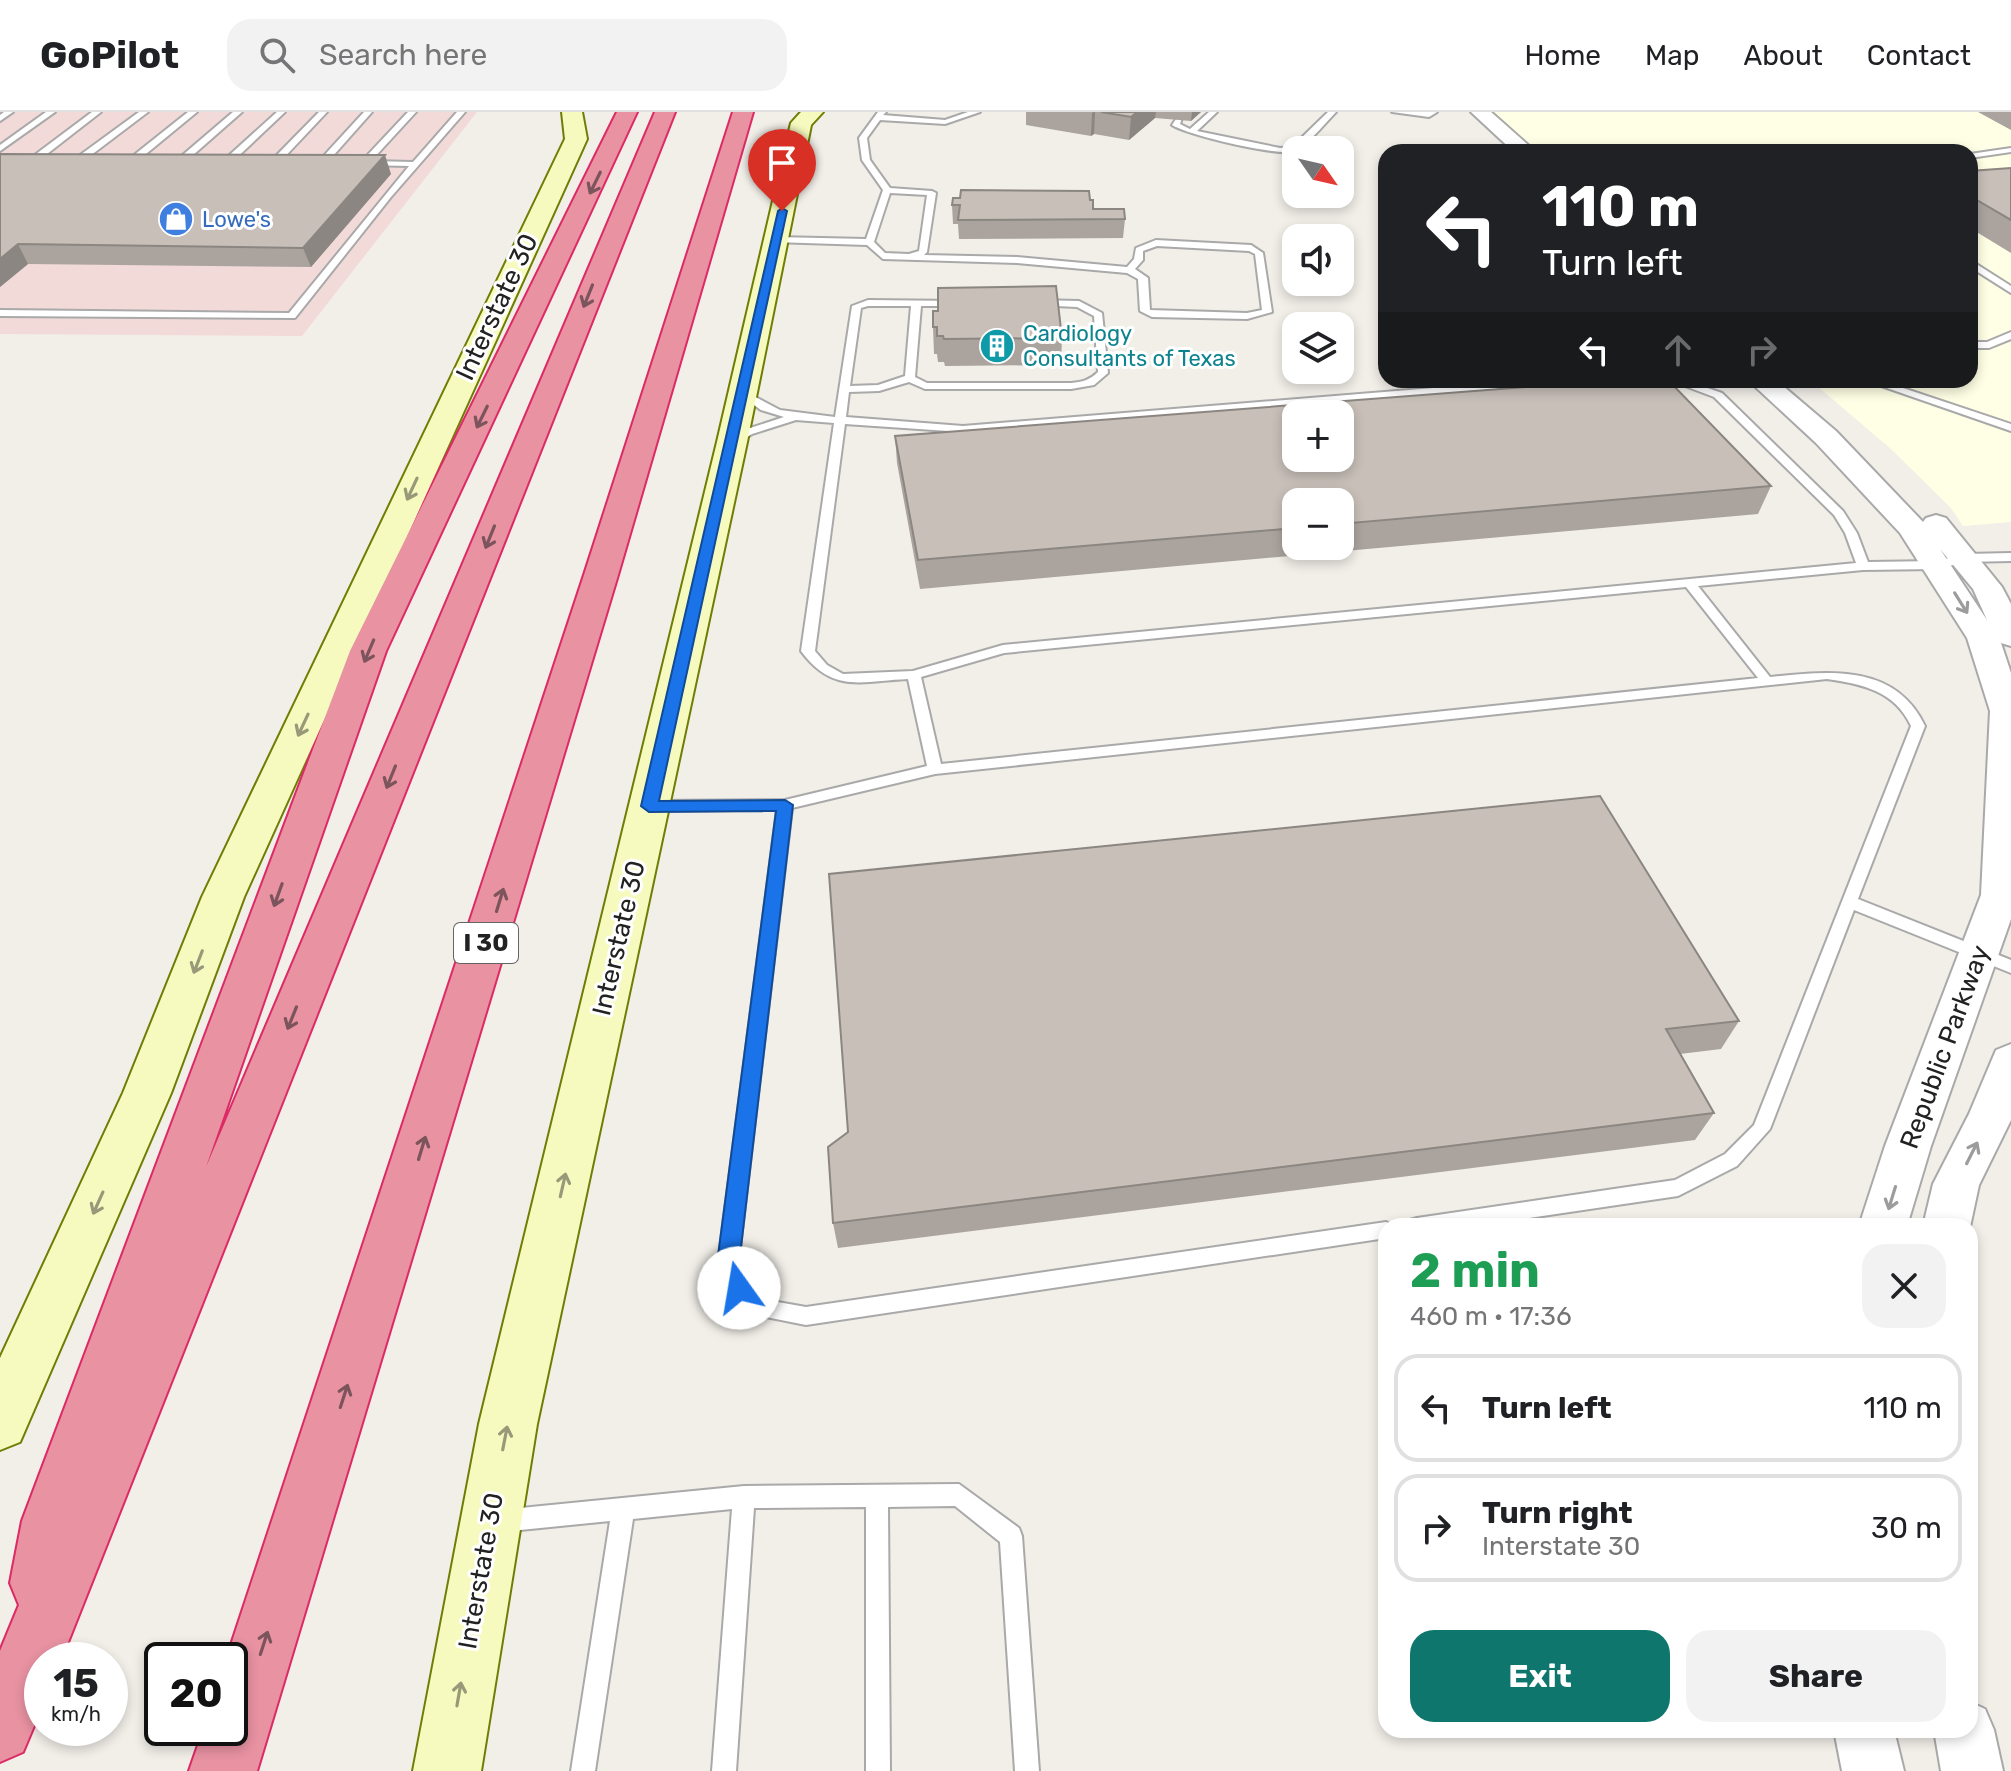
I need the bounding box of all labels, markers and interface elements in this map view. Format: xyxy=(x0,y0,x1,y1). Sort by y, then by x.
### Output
search box xyxy=(227,19,787,91)
text: GoPilot xyxy=(40,32,179,78)
icon: search xyxy=(255,33,299,77)
text: Search here xyxy=(319,37,487,73)
text: Home xyxy=(1524,39,1601,72)
text: Map xyxy=(1645,39,1699,72)
text: About xyxy=(1743,39,1823,72)
text: Contact xyxy=(1867,39,1971,72)
pin xyxy=(748,129,816,211)
north arrow xyxy=(1282,136,1354,208)
map controls xyxy=(1282,136,1354,560)
icon: arrive xyxy=(760,141,804,185)
one-way arrow xyxy=(587,171,602,195)
text: 110 m xyxy=(1542,174,1699,240)
icon: left xyxy=(1410,176,1514,280)
shop icon: Lowe's xyxy=(157,200,195,238)
place label: Lowe's xyxy=(202,206,271,233)
button: sound xyxy=(1282,224,1354,296)
street label: Interstate 30 xyxy=(450,229,544,385)
text: Turn left xyxy=(1542,241,1683,284)
one-way arrow xyxy=(580,283,595,308)
button: layers xyxy=(1282,312,1354,384)
place label: Cardiology Consultants of Texas xyxy=(1023,320,1236,372)
building icon: Cardiology Consultants of Texas xyxy=(978,327,1016,365)
icon: left xyxy=(1572,328,1616,372)
icon: ahead xyxy=(1656,328,1700,372)
icon: right xyxy=(1740,328,1784,372)
button: + xyxy=(1282,400,1354,472)
one-way arrow xyxy=(474,405,489,429)
one-way arrow xyxy=(404,477,419,501)
button: − xyxy=(1282,488,1354,560)
one-way arrow xyxy=(481,524,496,549)
one-way arrow xyxy=(1954,591,1970,614)
one-way arrow xyxy=(361,639,376,663)
one-way arrow xyxy=(295,712,310,736)
one-way arrow xyxy=(383,764,397,789)
street label: Interstate 30 xyxy=(586,857,652,1019)
one-way arrow xyxy=(269,882,284,907)
one-way arrow xyxy=(493,888,508,913)
road number: I 30 xyxy=(454,923,518,963)
street label: Republic Parkway xyxy=(1894,941,1996,1153)
one-way arrow xyxy=(190,949,204,974)
one-way arrow xyxy=(284,1005,298,1030)
one-way arrow xyxy=(416,1136,430,1161)
one-way arrow xyxy=(1964,1141,1980,1165)
one-way arrow xyxy=(556,1172,571,1198)
one-way arrow xyxy=(1884,1185,1898,1210)
one-way arrow xyxy=(90,1190,105,1214)
text: 2 min xyxy=(1410,1242,1540,1299)
button: close xyxy=(1862,1244,1946,1328)
position arrow xyxy=(697,1246,781,1330)
text: 460 m · 17:36 xyxy=(1410,1301,1572,1332)
one-way arrow xyxy=(337,1384,352,1409)
icon: left xyxy=(1414,1386,1458,1430)
text: Turn left xyxy=(1482,1390,1612,1426)
text: 110 m xyxy=(1863,1390,1942,1426)
one-way arrow xyxy=(498,1426,513,1451)
street label: Interstate 30 xyxy=(452,1490,510,1652)
text: Turn right xyxy=(1482,1495,1633,1531)
icon: right xyxy=(1414,1506,1458,1550)
text: 30 m xyxy=(1871,1510,1942,1546)
text: Interstate 30 xyxy=(1482,1531,1640,1562)
button: Exit xyxy=(1410,1630,1670,1722)
button: Share xyxy=(1686,1630,1946,1722)
one-way arrow xyxy=(257,1631,272,1657)
speed limit sign: 20 xyxy=(144,1642,248,1746)
text: 15 xyxy=(53,1660,99,1707)
one-way arrow xyxy=(453,1682,468,1707)
text: km/h xyxy=(51,1702,101,1726)

